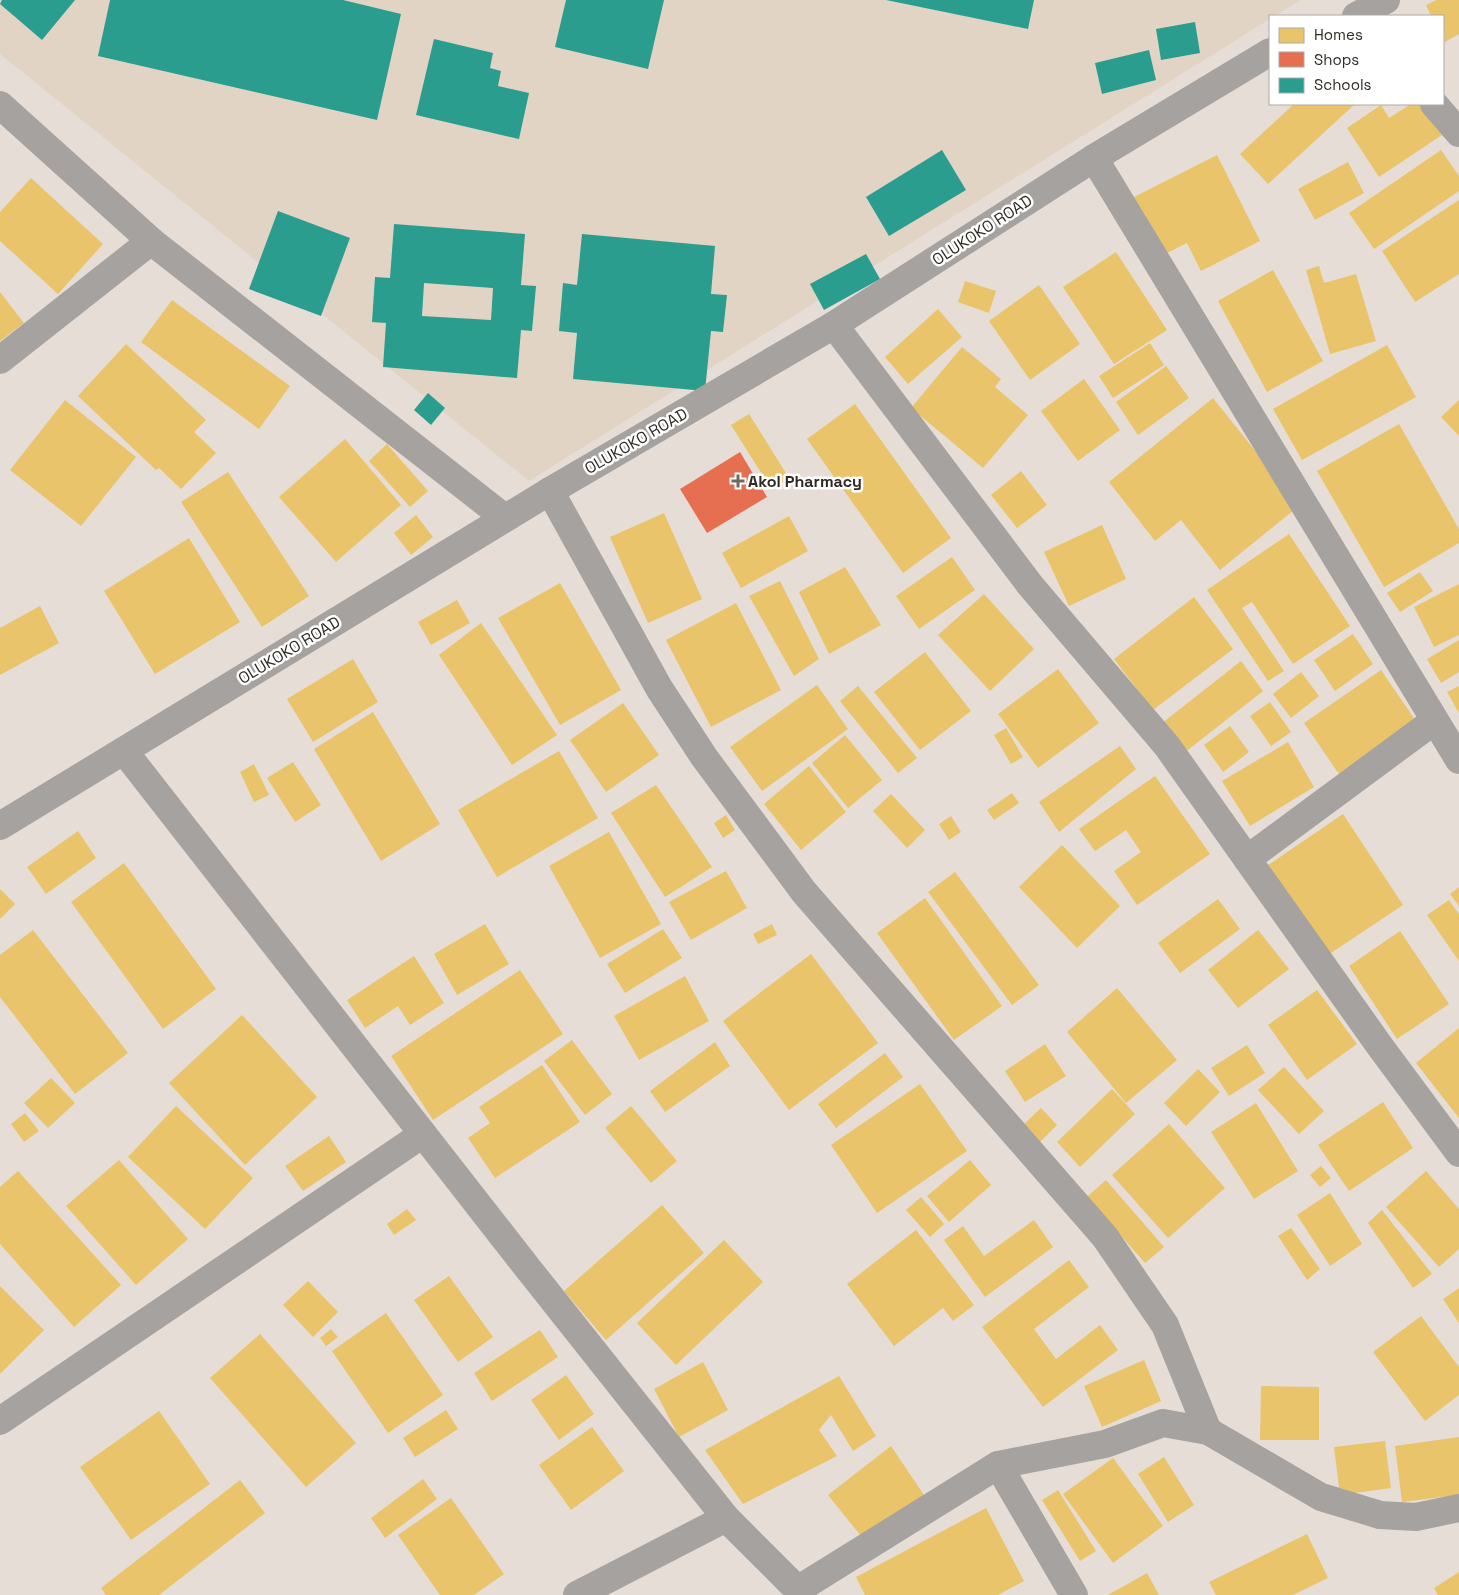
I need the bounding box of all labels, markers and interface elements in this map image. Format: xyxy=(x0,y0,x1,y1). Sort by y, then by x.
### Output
legend xyxy=(1269,15,1444,105)
text: Homes xyxy=(1314,25,1363,44)
text: Shops xyxy=(1314,50,1359,69)
text: Schools xyxy=(1314,75,1372,94)
street label: OLUKOKO ROAD xyxy=(928,190,1036,270)
street label: OLUKOKO ROAD xyxy=(581,403,691,479)
place label: Akol Pharmacy xyxy=(748,471,862,492)
marker: Akol Pharmacy xyxy=(732,475,744,487)
street label: OLUKOKO ROAD xyxy=(234,611,344,689)

